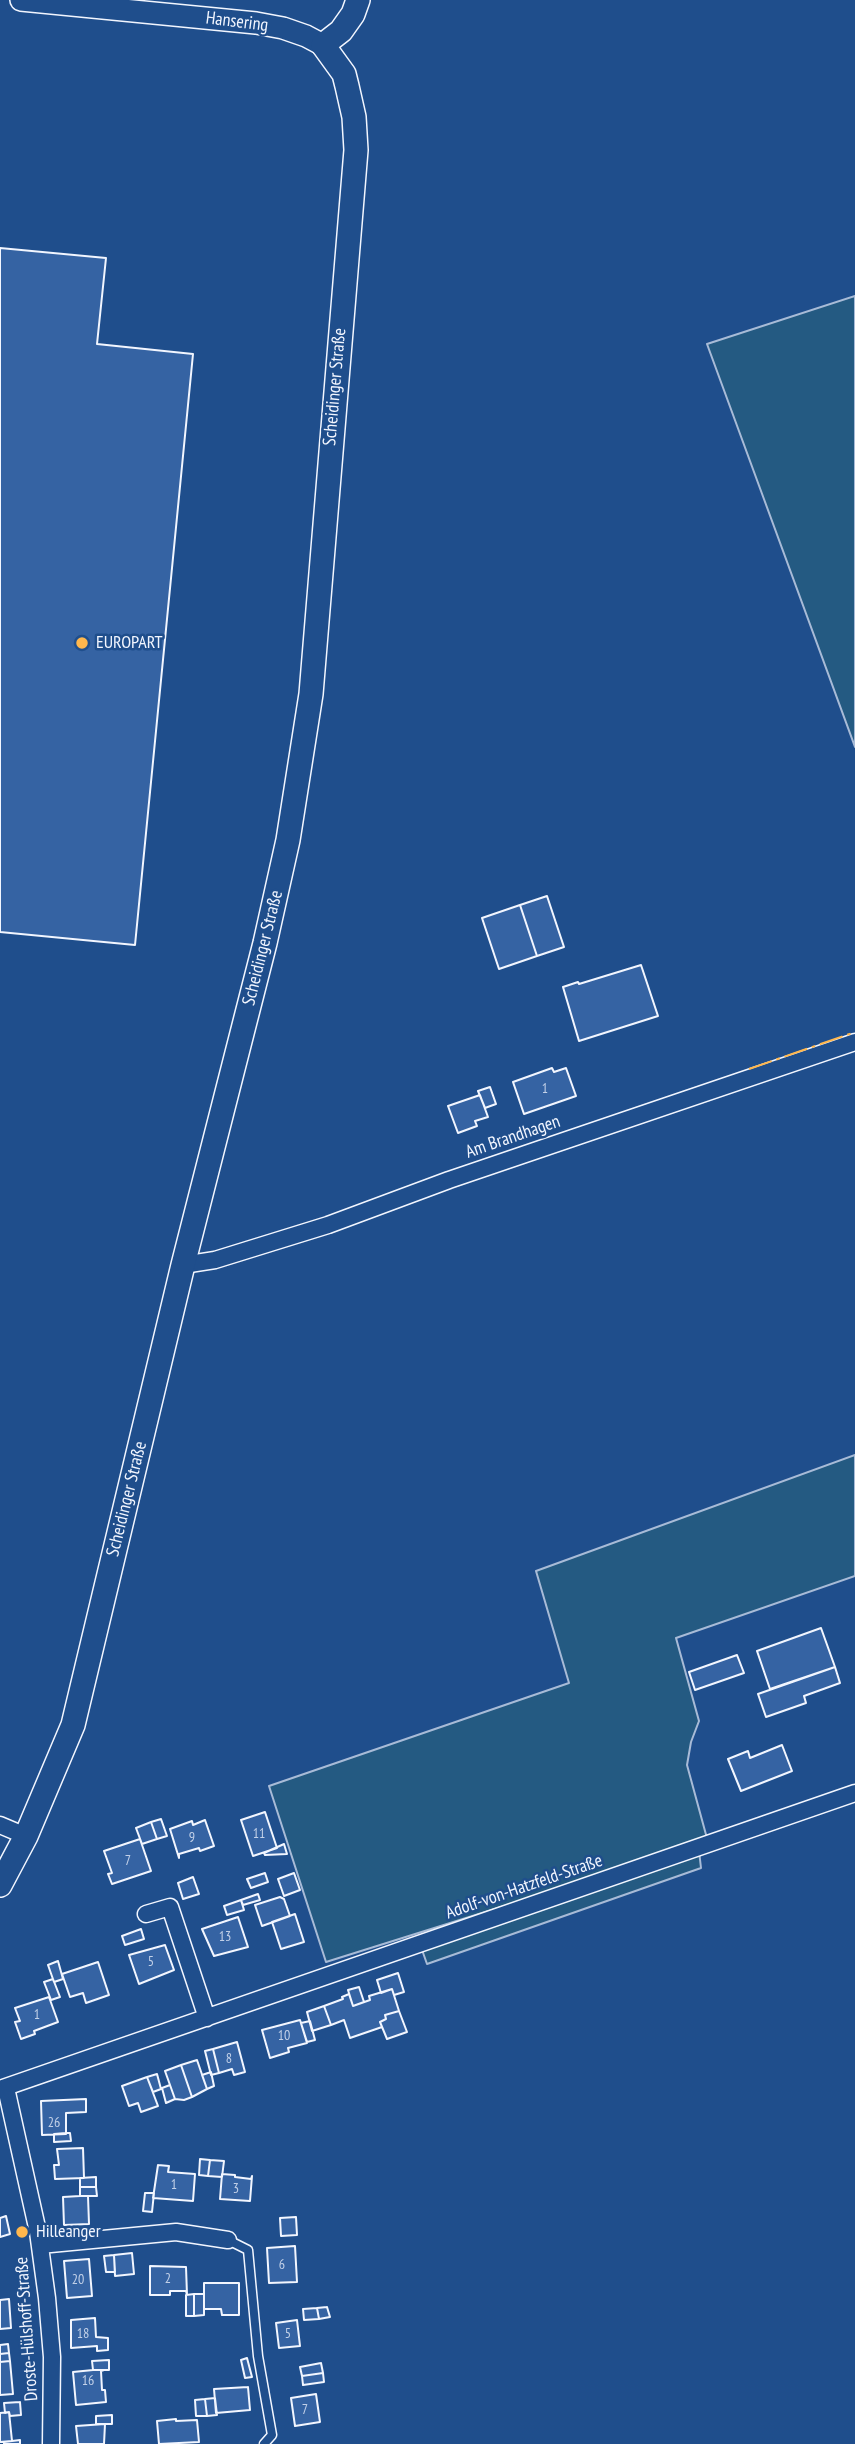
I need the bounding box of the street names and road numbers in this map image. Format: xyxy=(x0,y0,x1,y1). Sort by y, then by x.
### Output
street label: Hansering xyxy=(205,7,269,37)
street label: Scheidinger Straße xyxy=(319,327,351,447)
street label: Scheidinger Straße xyxy=(238,888,288,1008)
street label: Am Brandhagen xyxy=(463,1111,563,1163)
street label: Scheidinger Straße xyxy=(102,1439,152,1559)
street label: Adolf-von-Hatzfeld-Straße xyxy=(443,1850,605,1924)
street label: Droste-Hülshoff-Straße xyxy=(11,2256,43,2402)

